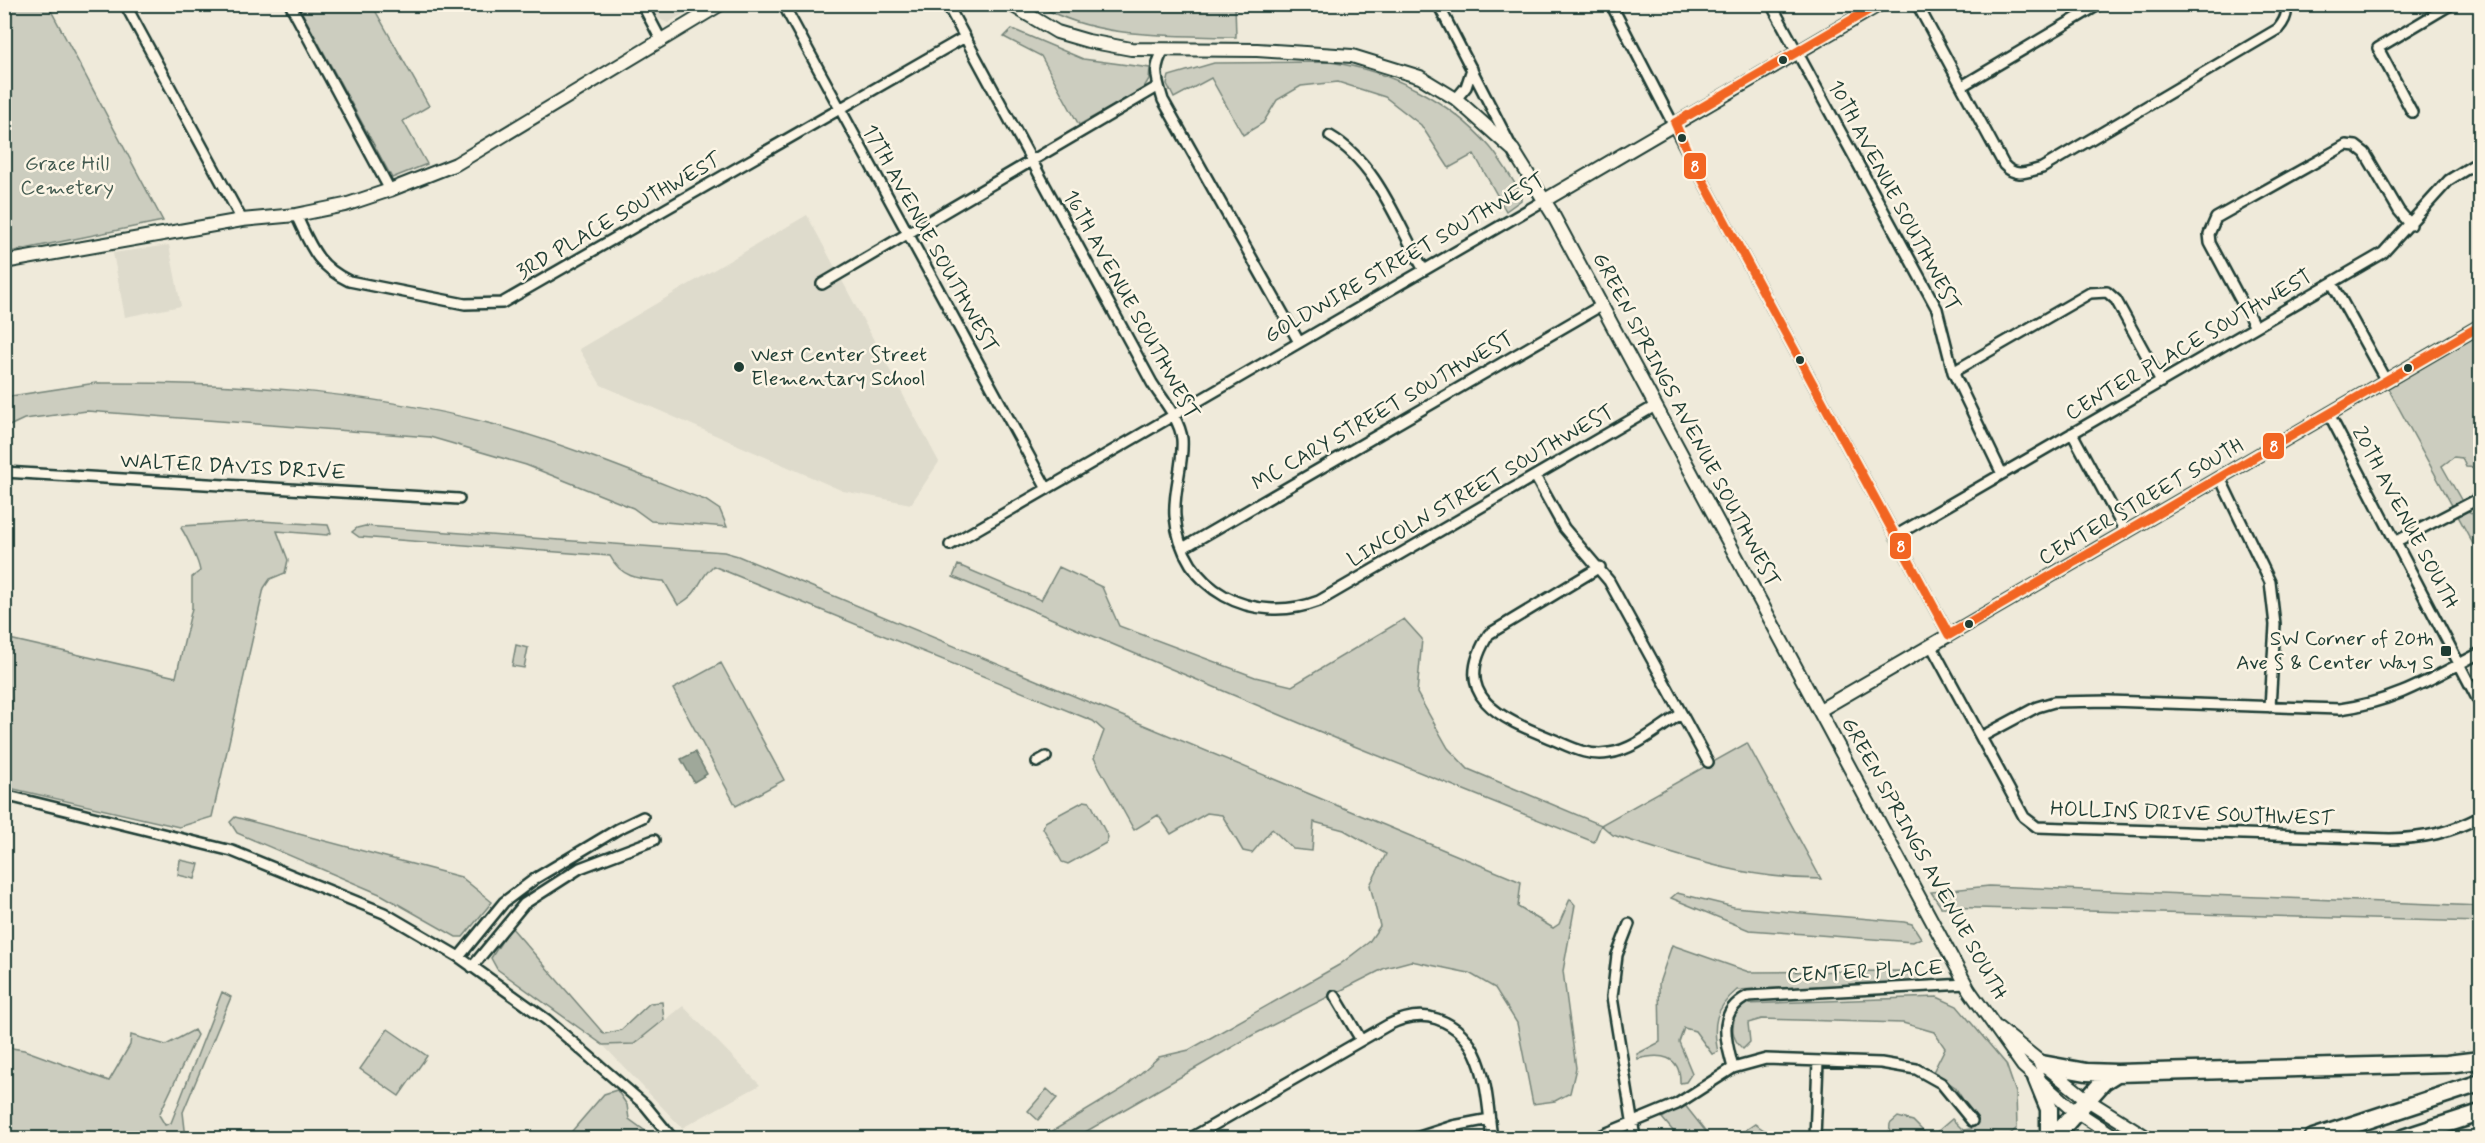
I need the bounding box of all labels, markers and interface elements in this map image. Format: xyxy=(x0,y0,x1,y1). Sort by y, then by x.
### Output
unlabelled marker xyxy=(1777,54,1789,66)
street label: 10TH AVENUE SOUTHWEST xyxy=(1821,75,1967,317)
street label: 17TH AVENUE SOUTHWEST xyxy=(855,120,1005,358)
unlabelled marker xyxy=(1676,132,1688,144)
street label: 3RD PLACE SOUTHWEST xyxy=(512,146,727,286)
park label: Grace Hill Cemetery xyxy=(20,150,114,202)
line badge: 8 xyxy=(1683,152,1707,180)
text: 8 xyxy=(1690,157,1700,178)
street label: GOLDWIRE STREET SOUTHWEST xyxy=(1260,166,1550,350)
street label: 16TH AVENUE SOUTHWEST xyxy=(1056,185,1206,425)
street label: GREEN SPRINGS AVENUE SOUTHWEST xyxy=(1585,248,1787,592)
street label: CENTER PLACE SOUTHWEST xyxy=(2060,263,2318,427)
street label: MC CARY STREET SOUTHWEST xyxy=(1247,324,1519,498)
place label: West Center Street Elementary School xyxy=(751,341,927,393)
unlabelled marker xyxy=(1794,354,1806,366)
marker: West Center Street Elementary School xyxy=(732,360,746,374)
unlabelled marker xyxy=(2402,362,2414,374)
street label: LINCOLN STREET SOUTHWEST xyxy=(1343,398,1619,574)
street label: 20TH AVENUE SOUTH xyxy=(2345,422,2465,615)
street label: CENTER STREET SOUTH xyxy=(2034,432,2248,572)
line badge: 8 xyxy=(2262,432,2285,460)
text: 8 xyxy=(2269,437,2279,458)
street label: WALTER DAVIS DRIVE xyxy=(119,447,347,487)
line badge: 8 xyxy=(1889,532,1912,560)
text: 8 xyxy=(1896,537,1906,558)
unlabelled marker xyxy=(1963,618,1975,630)
place label: SW Corner of 20th Ave S & Center Way S xyxy=(2236,625,2434,677)
marker: SW Corner of 20th Ave S & Center Way S xyxy=(2439,644,2453,658)
street label: GREEN SPRINGS AVENUE SOUTH xyxy=(1834,713,2014,1006)
street label: HOLLINS DRIVE SOUTHWEST xyxy=(2050,795,2335,833)
street label: CENTER PLACE xyxy=(1786,954,1944,990)

